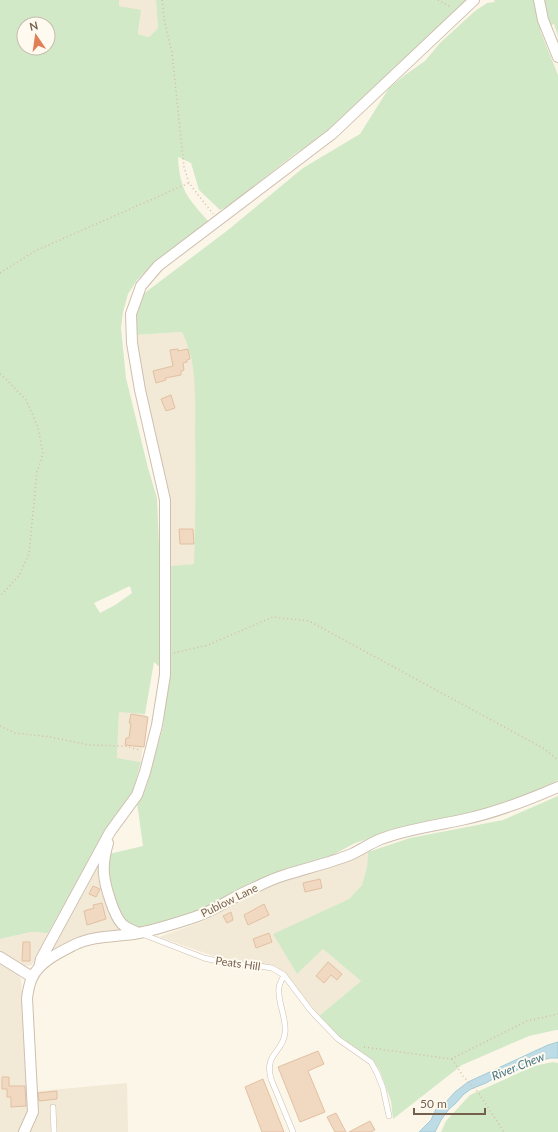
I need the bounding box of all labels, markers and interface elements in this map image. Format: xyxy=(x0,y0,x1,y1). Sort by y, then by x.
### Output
north arrow xyxy=(16,16,56,56)
text: N xyxy=(28,18,39,33)
street label: Publow Lane xyxy=(198,881,260,919)
street label: Peats Hill xyxy=(215,953,261,973)
water label: River Chew xyxy=(489,1048,547,1083)
scale bar xyxy=(414,1090,485,1116)
text: 50 m xyxy=(420,1096,447,1111)

